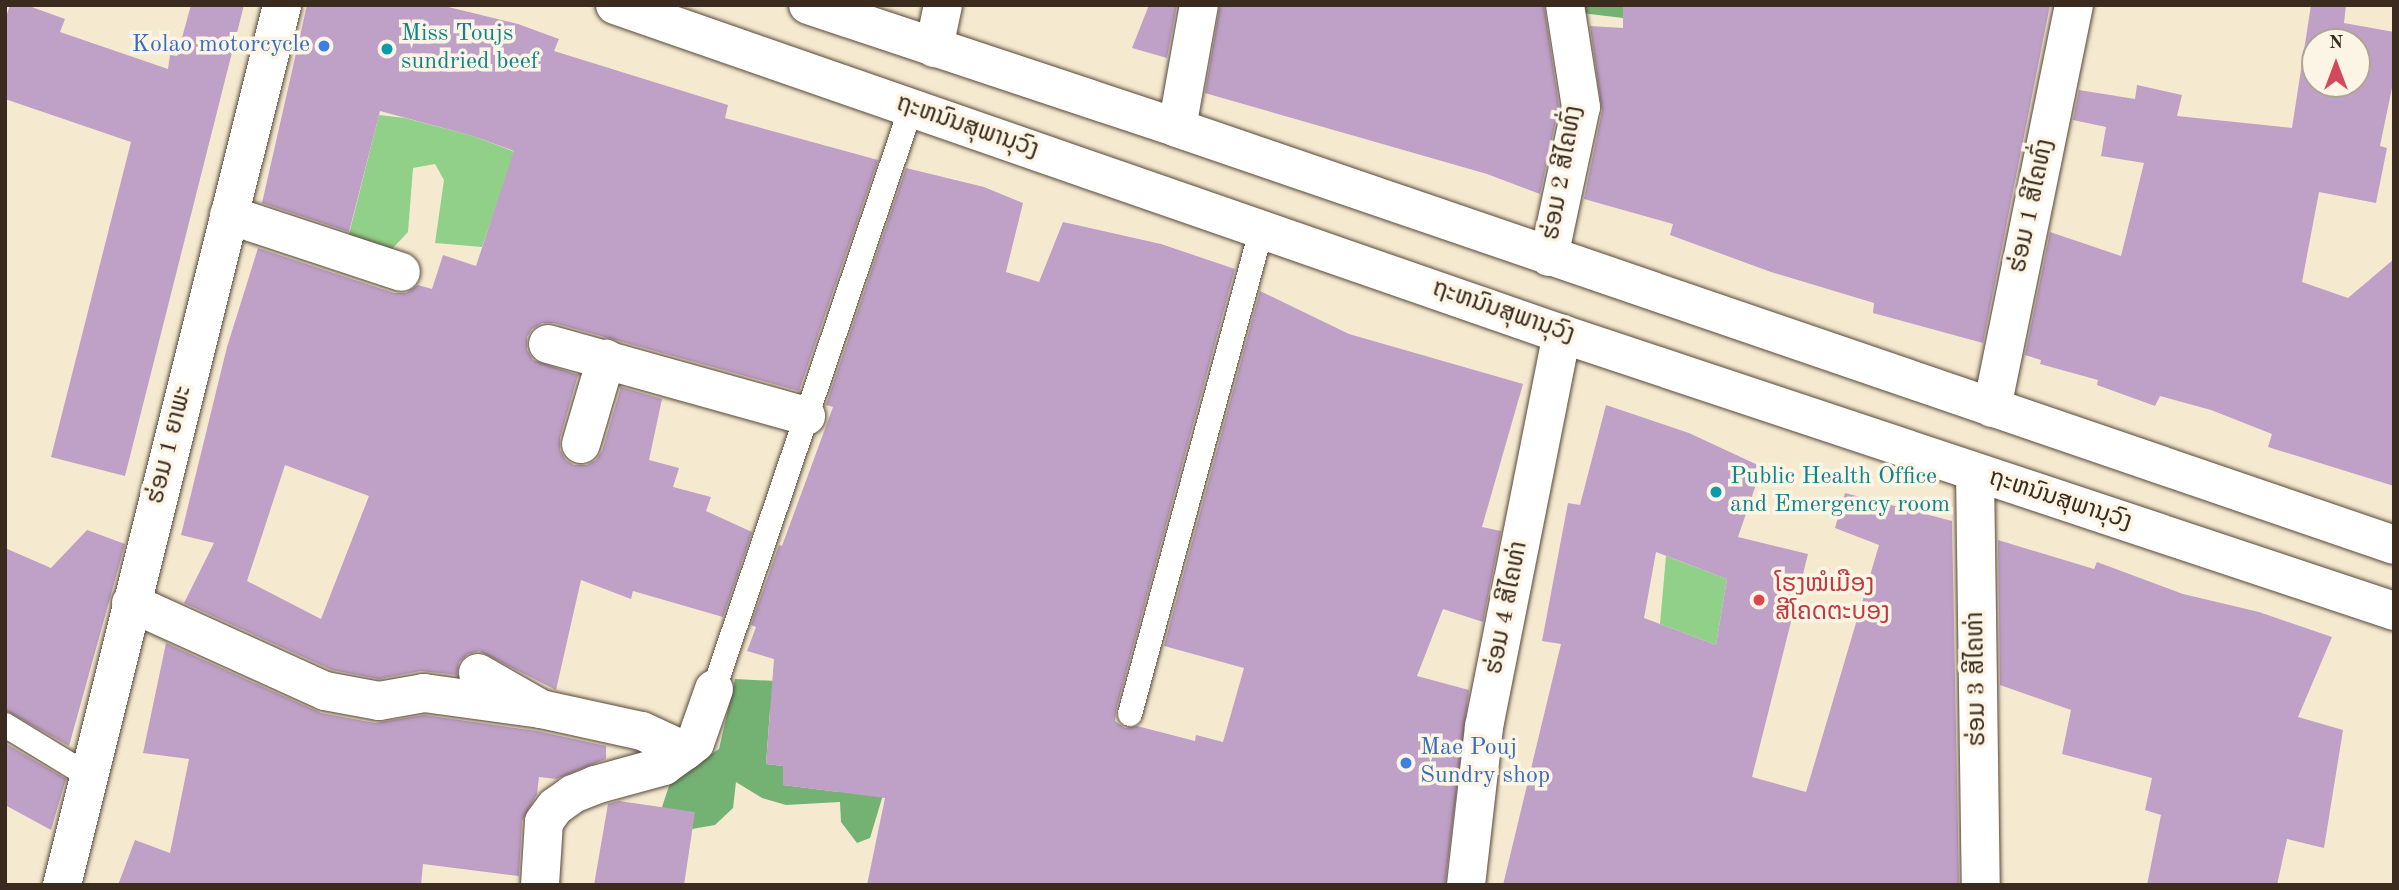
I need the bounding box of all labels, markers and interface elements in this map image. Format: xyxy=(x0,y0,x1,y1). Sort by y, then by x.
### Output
place label: Miss Toujs sundried beef xyxy=(401,21,539,77)
north arrow xyxy=(2301,28,2371,98)
place label: Kolao motorcycle xyxy=(132,32,310,60)
text: N xyxy=(2329,34,2343,53)
marker: Kolao motorcycle xyxy=(316,38,332,54)
marker: Miss Toujs sundried beef xyxy=(379,41,395,57)
street label: ຖະຫນົນສຸພານຸວົງ xyxy=(892,90,1042,166)
street label: ຮ່ອມ 2 ສີໄຄທົ່ງ xyxy=(1538,104,1590,242)
street label: ຮ່ອມ 1 ສີໄຄທົ່ງ xyxy=(2005,137,2061,275)
street label: ຖະຫນົນສຸພານຸວົງ xyxy=(1428,275,1578,351)
street label: ຮ່ອມ 1 ຍາພະ xyxy=(142,383,200,507)
place label: Public Health Office and Emergency room xyxy=(1730,464,1950,520)
street label: ຖະຫນົນສຸພານຸວົງ xyxy=(1985,464,2135,538)
marker: Public Health Office and Emergency room xyxy=(1708,484,1724,500)
street label: ຮ່ອມ 4 ສີໄຄທ່າ xyxy=(1481,539,1535,677)
place label: ໂຮງໝໍເມືອງ ສີໂຄດຕະບອງ xyxy=(1775,572,1890,628)
marker: ໂຮງໝໍເມືອງ ສີໂຄດຕະບອງ xyxy=(1749,590,1769,610)
street label: ຮ່ອມ 3 ສີໄຄທ່າ xyxy=(1962,611,1994,747)
place label: Mae Pouj Sundry shop xyxy=(1420,735,1550,791)
marker: Mae Pouj Sundry shop xyxy=(1398,755,1414,771)

